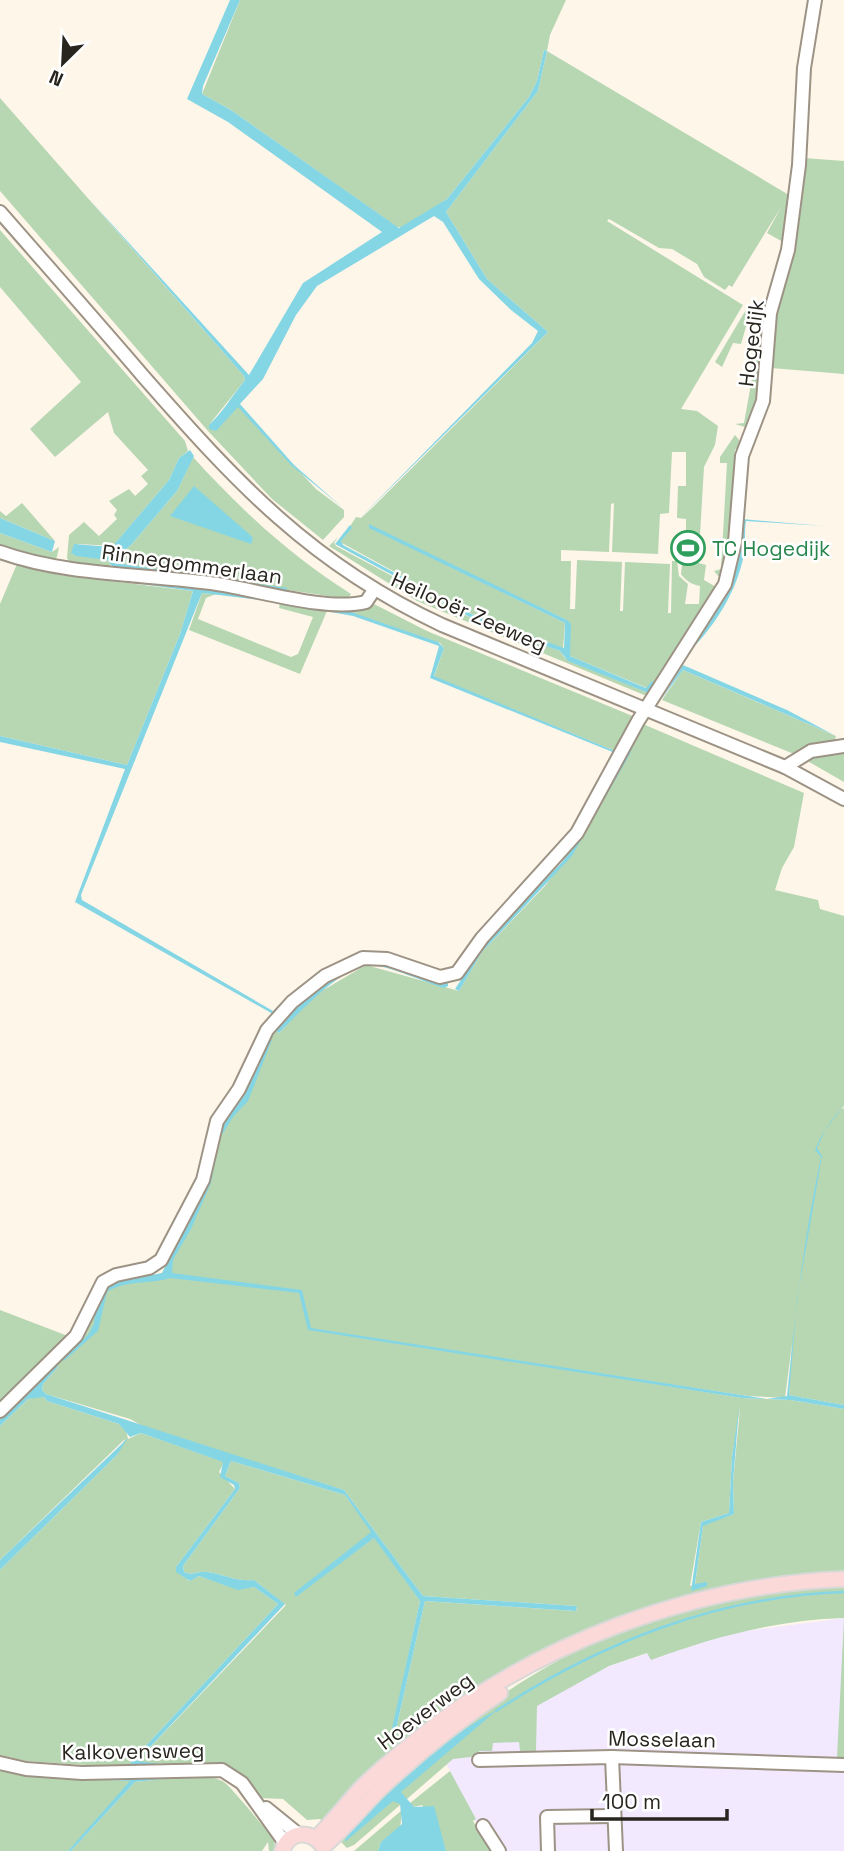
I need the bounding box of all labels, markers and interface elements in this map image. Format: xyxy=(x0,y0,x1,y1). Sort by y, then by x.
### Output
north arrow xyxy=(28,28,98,98)
text: N xyxy=(45,64,67,92)
street label: Hogedijk xyxy=(732,298,770,388)
sports icon: TC Hogedijk xyxy=(669,529,707,567)
place label: TC Hogedijk xyxy=(712,535,830,562)
street label: Rinnegommerlaan xyxy=(100,538,284,590)
street label: Heilooër Zeeweg xyxy=(387,566,551,658)
street label: Hoeverweg xyxy=(372,1666,478,1756)
street label: Mosselaan xyxy=(608,1725,716,1753)
street label: Kalkovensweg xyxy=(61,1736,205,1766)
scale bar xyxy=(592,1778,727,1822)
text: 100 m xyxy=(602,1788,661,1815)

